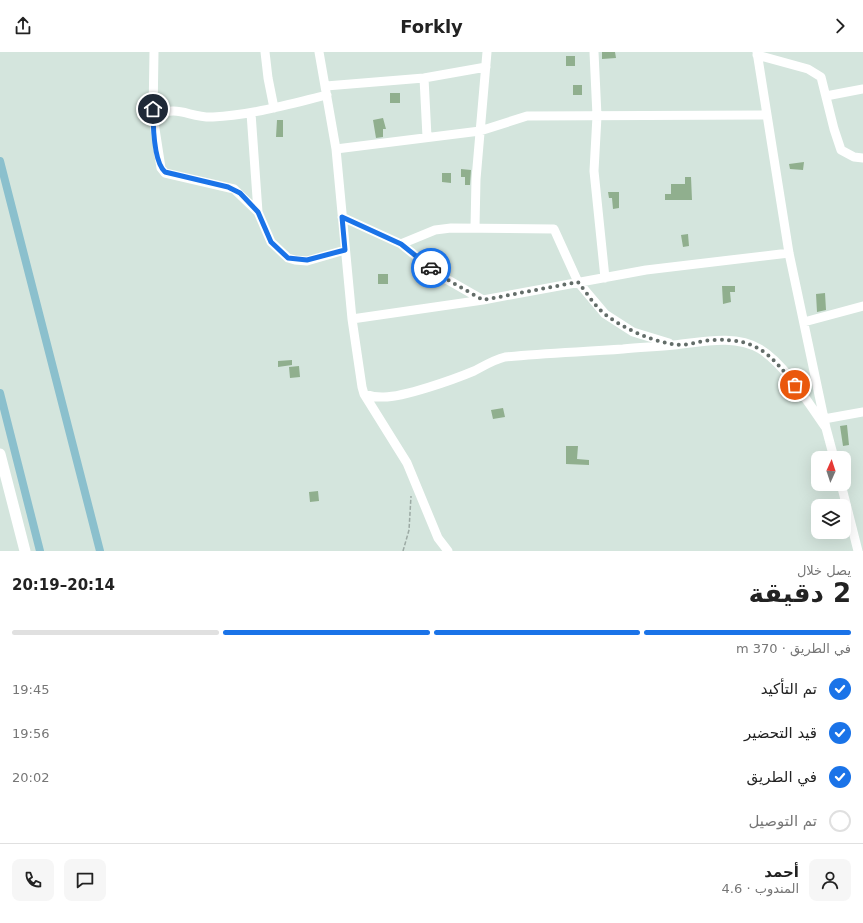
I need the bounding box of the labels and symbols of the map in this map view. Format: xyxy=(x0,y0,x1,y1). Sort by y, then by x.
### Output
pin xyxy=(136,92,170,126)
courier xyxy=(411,248,451,288)
pin xyxy=(778,368,812,402)
north arrow xyxy=(811,451,851,491)

